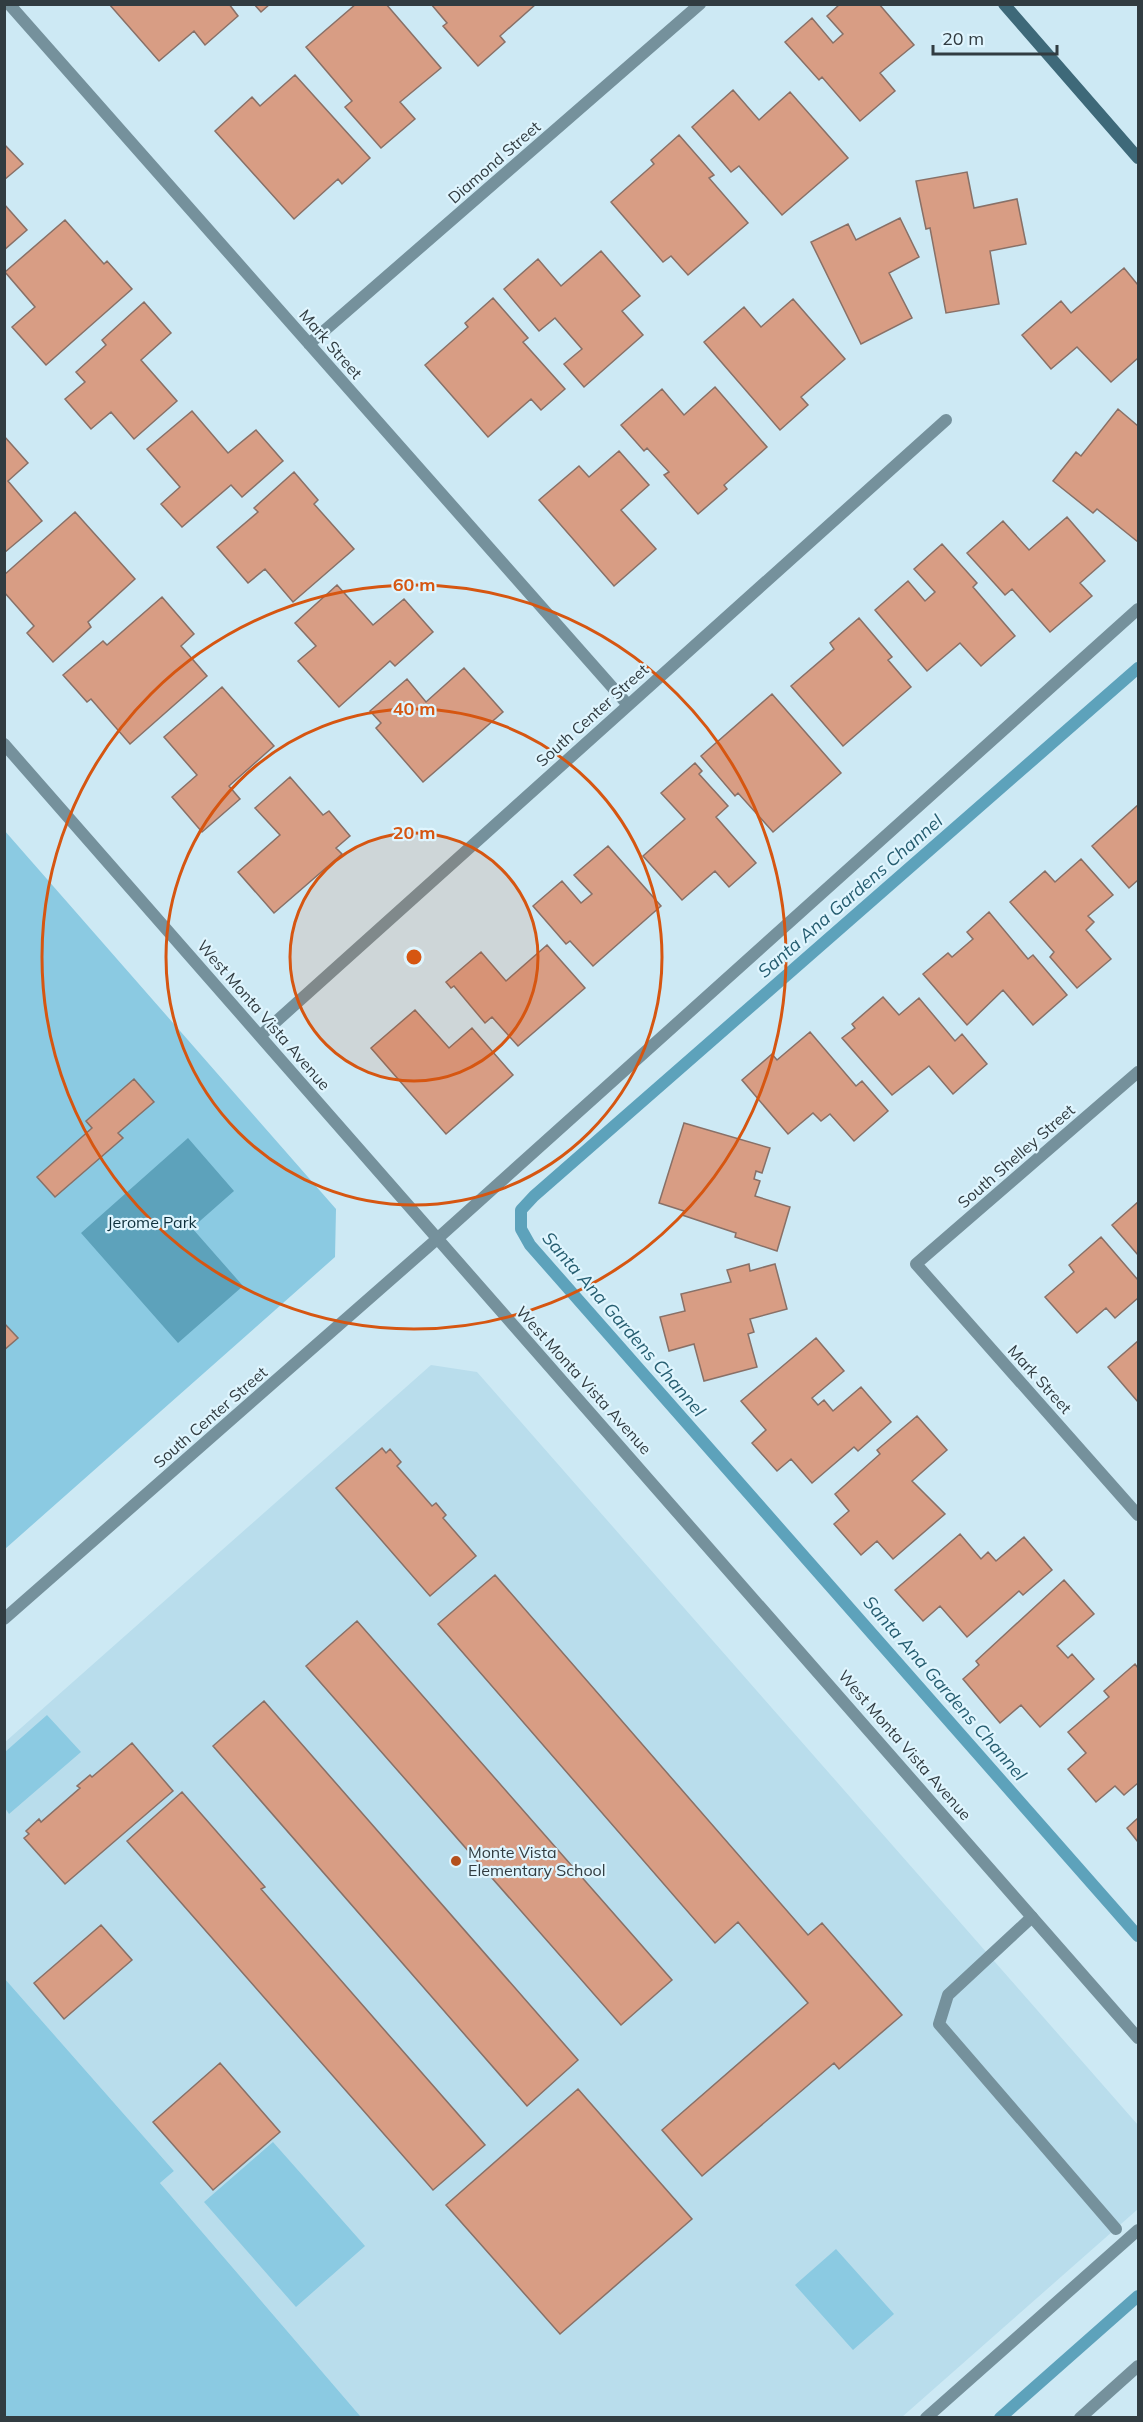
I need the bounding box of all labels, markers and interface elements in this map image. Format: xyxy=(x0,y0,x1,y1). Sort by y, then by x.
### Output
scale bar xyxy=(933,18,1058,56)
text: 20 m xyxy=(942,27,984,50)
street label: Diamond Street xyxy=(444,116,545,208)
street label: Mark Street xyxy=(295,305,367,383)
text: 60 m xyxy=(393,573,435,596)
street label: South Center Street xyxy=(532,659,653,771)
text: 40 m xyxy=(393,697,435,720)
water label: Santa Ana Gardens Channel xyxy=(753,809,948,983)
text: 20 m xyxy=(393,821,435,844)
street label: West Monta Vista Avenue xyxy=(193,936,335,1094)
centre of rings xyxy=(404,947,424,967)
street label: South Shelley Street xyxy=(953,1099,1079,1212)
park label: Jerome Park xyxy=(107,1212,197,1232)
water label: Santa Ana Gardens Channel xyxy=(537,1227,711,1422)
street label: West Monta Vista Avenue xyxy=(512,1302,656,1458)
street label: Mark Street xyxy=(1004,1340,1076,1418)
street label: South Center Street xyxy=(149,1362,271,1472)
water label: Santa Ana Gardens Channel xyxy=(858,1591,1032,1786)
street label: West Monta Vista Avenue xyxy=(834,1666,976,1824)
place label: Monte Vista Elementary School xyxy=(468,1842,606,1880)
marker: Monte Vista Elementary School xyxy=(449,1854,463,1868)

